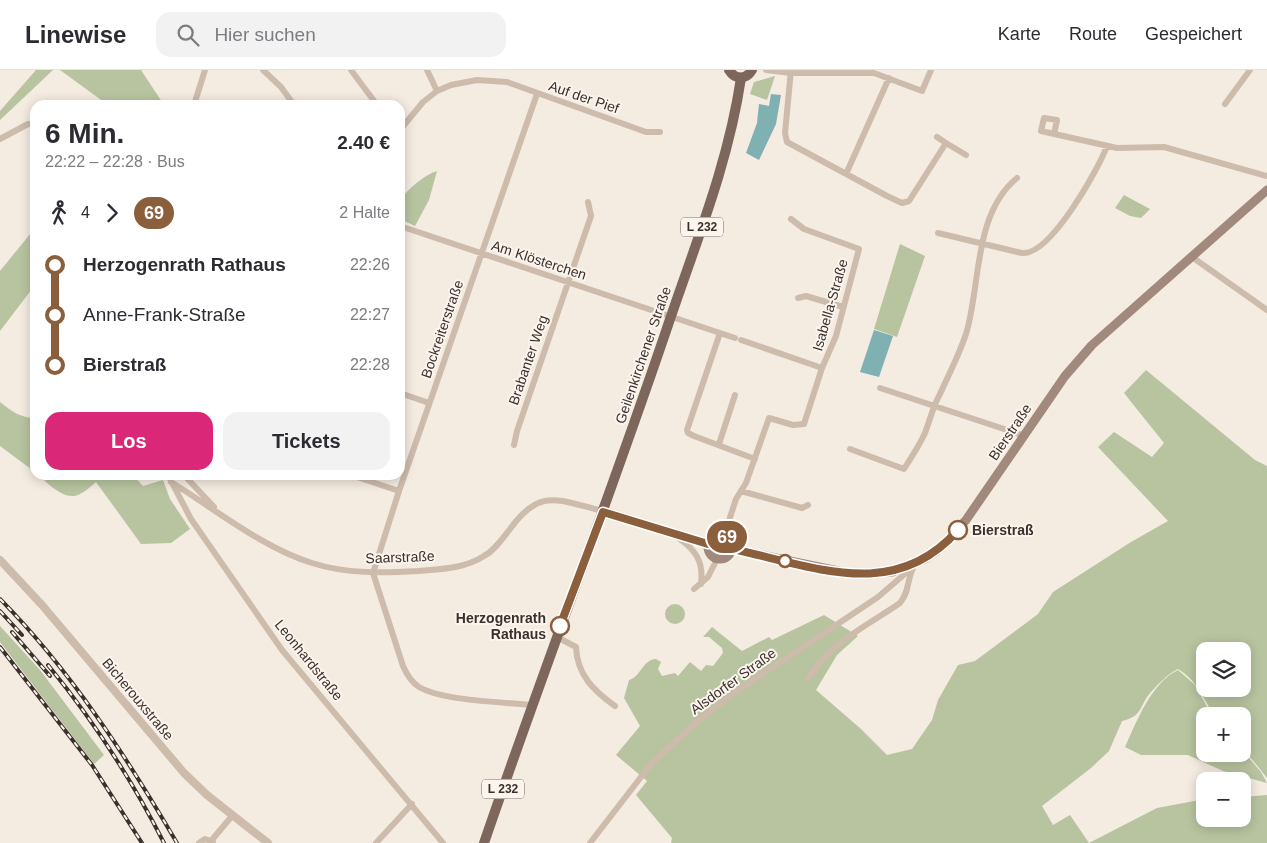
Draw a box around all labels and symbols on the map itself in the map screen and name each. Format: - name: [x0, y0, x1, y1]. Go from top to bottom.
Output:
- street label: Auf der Pief: [547, 78, 621, 117]
- road number: L 232: [681, 218, 723, 236]
- street label: Am Klösterchen: [490, 237, 588, 283]
- street label: Isabella-Straße: [809, 257, 851, 353]
- street label: Bockreiterstraße: [418, 278, 466, 380]
- street label: Geilenkirchener Straße: [612, 284, 674, 426]
- street label: Brabanter Weg: [505, 313, 551, 407]
- street label: Bierstraße: [985, 401, 1035, 463]
- marker: Bierstraß: [948, 520, 968, 540]
- line badge: 69: [704, 521, 750, 553]
- place label: Bierstraß: [972, 522, 1034, 538]
- street label: Saarstraße: [365, 548, 435, 566]
- unlabelled marker: [778, 554, 792, 568]
- place label: Herzogenrath Rathaus: [456, 610, 546, 642]
- marker: Herzogenrath Rathaus: [550, 616, 570, 636]
- street label: Leonhardstraße: [272, 617, 346, 704]
- street label: Alsdorfer Straße: [687, 644, 779, 717]
- street label: Bicherouxstraße: [99, 655, 177, 743]
- road number: L 232: [482, 780, 524, 799]

